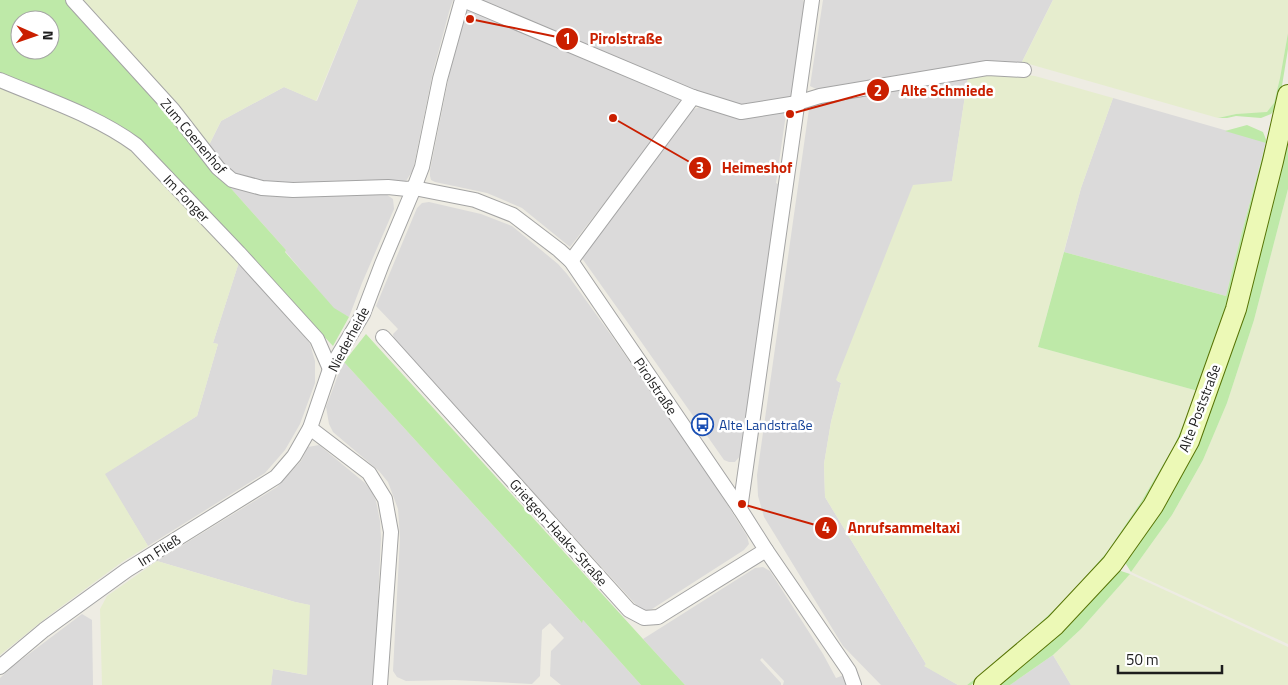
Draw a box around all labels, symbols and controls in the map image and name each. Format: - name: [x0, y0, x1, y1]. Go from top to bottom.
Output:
- north arrow: [10, 10, 60, 60]
- callout: Pirolstraße: [554, 24, 672, 54]
- text: 1: [563, 27, 571, 50]
- text: Pirolstraße: [590, 27, 663, 50]
- text: N: [38, 30, 59, 41]
- callout: Alte Schmiede: [865, 75, 1003, 105]
- text: 2: [874, 79, 882, 102]
- text: Alte Schmiede: [901, 79, 994, 102]
- street label: Zum Coenenhof: [156, 94, 232, 179]
- callout: Heimeshof: [687, 153, 803, 183]
- text: 3: [696, 156, 704, 179]
- text: Heimeshof: [722, 156, 793, 179]
- street label: Im Fonger: [159, 169, 215, 227]
- street label: Niederheide: [322, 303, 374, 375]
- street label: Pirolstraße: [629, 353, 683, 419]
- street label: Alte Poststraße: [1173, 361, 1225, 455]
- bus stop icon: Alte Landstraße: [691, 412, 715, 436]
- place label: Alte Landstraße: [719, 414, 813, 435]
- street label: Grietgen-Haaks-Straße: [505, 474, 613, 590]
- callout: Anrufsammeltaxi: [813, 513, 971, 543]
- text: 4: [822, 516, 830, 539]
- text: Anrufsammeltaxi: [848, 516, 960, 539]
- street label: Im Fließ: [134, 529, 184, 571]
- scale bar: [1118, 642, 1222, 674]
- text: 50 m: [1126, 648, 1159, 671]

